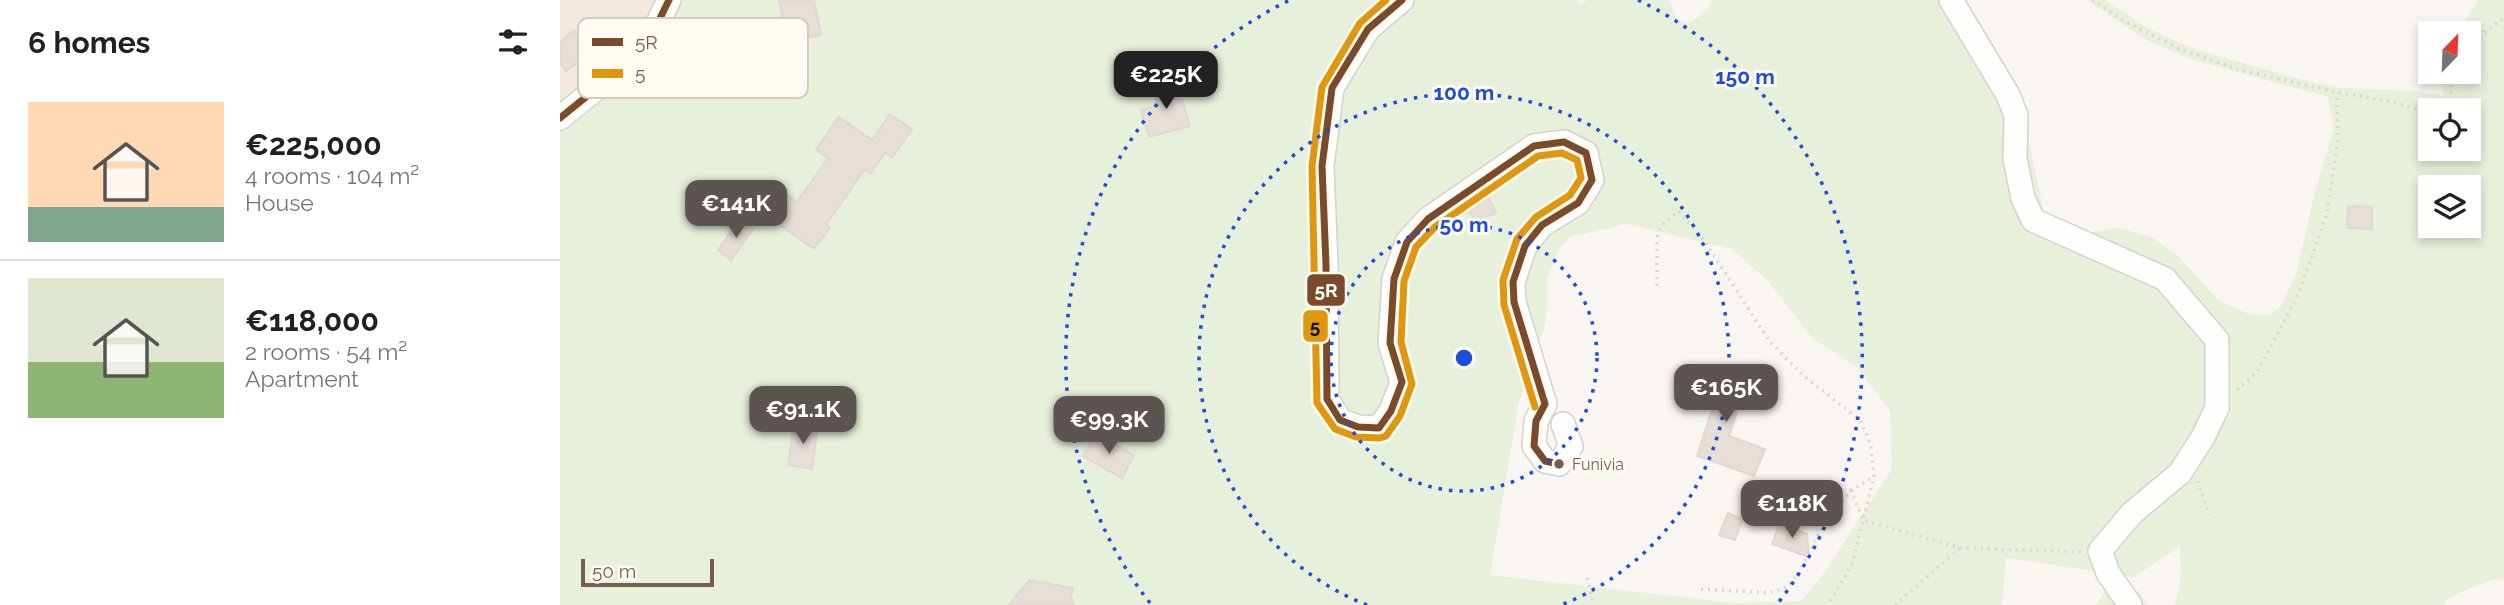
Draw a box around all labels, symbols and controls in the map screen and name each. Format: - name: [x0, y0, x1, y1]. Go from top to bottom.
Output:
- legend: [578, 18, 808, 98]
- north arrow: [2418, 21, 2482, 84]
- map controls: [2418, 21, 2481, 238]
- icon: filters: [494, 23, 532, 61]
- text: 6 homes: [28, 25, 150, 60]
- text: 5R: [635, 31, 658, 53]
- pin: €225K: [1117, 52, 1215, 111]
- text: €225K: [1130, 60, 1202, 87]
- text: 5: [635, 62, 645, 84]
- text: 150 m: [1715, 64, 1775, 89]
- text: 100 m: [1434, 80, 1494, 105]
- button: locate: [2418, 98, 2481, 161]
- text: €225,000: [245, 127, 382, 162]
- icon: home: [84, 130, 168, 214]
- text: 4 rooms · 104 m²: [245, 162, 419, 189]
- button: layers: [2418, 175, 2481, 238]
- pin: €141K: [687, 180, 785, 240]
- text: House: [245, 189, 314, 216]
- text: €141K: [701, 189, 771, 216]
- text: 50 m: [1439, 212, 1489, 237]
- line badge: 5R: [1306, 273, 1346, 307]
- text: 5R: [1314, 279, 1338, 301]
- text: €118,000: [245, 303, 379, 338]
- icon: home: [84, 306, 168, 390]
- line badge: 5: [1302, 309, 1329, 343]
- text: 5: [1310, 315, 1320, 337]
- text: 2 rooms · 54 m²: [245, 338, 407, 365]
- centre of rings: [1452, 346, 1476, 370]
- pin: €165K: [1677, 364, 1775, 424]
- text: Apartment: [245, 365, 359, 392]
- text: €165K: [1690, 373, 1762, 400]
- pin: €91.1K: [746, 386, 860, 446]
- text: €91.1K: [765, 395, 841, 422]
- pin: €99.3K: [1052, 396, 1166, 456]
- text: €99.3K: [1070, 405, 1148, 432]
- place label: Funivia: [1572, 455, 1624, 474]
- marker: Funivia: [1552, 457, 1566, 471]
- pin: €118K: [1743, 480, 1841, 540]
- text: €118K: [1757, 489, 1827, 516]
- scale bar: [581, 556, 714, 588]
- text: 50 m: [592, 560, 636, 582]

